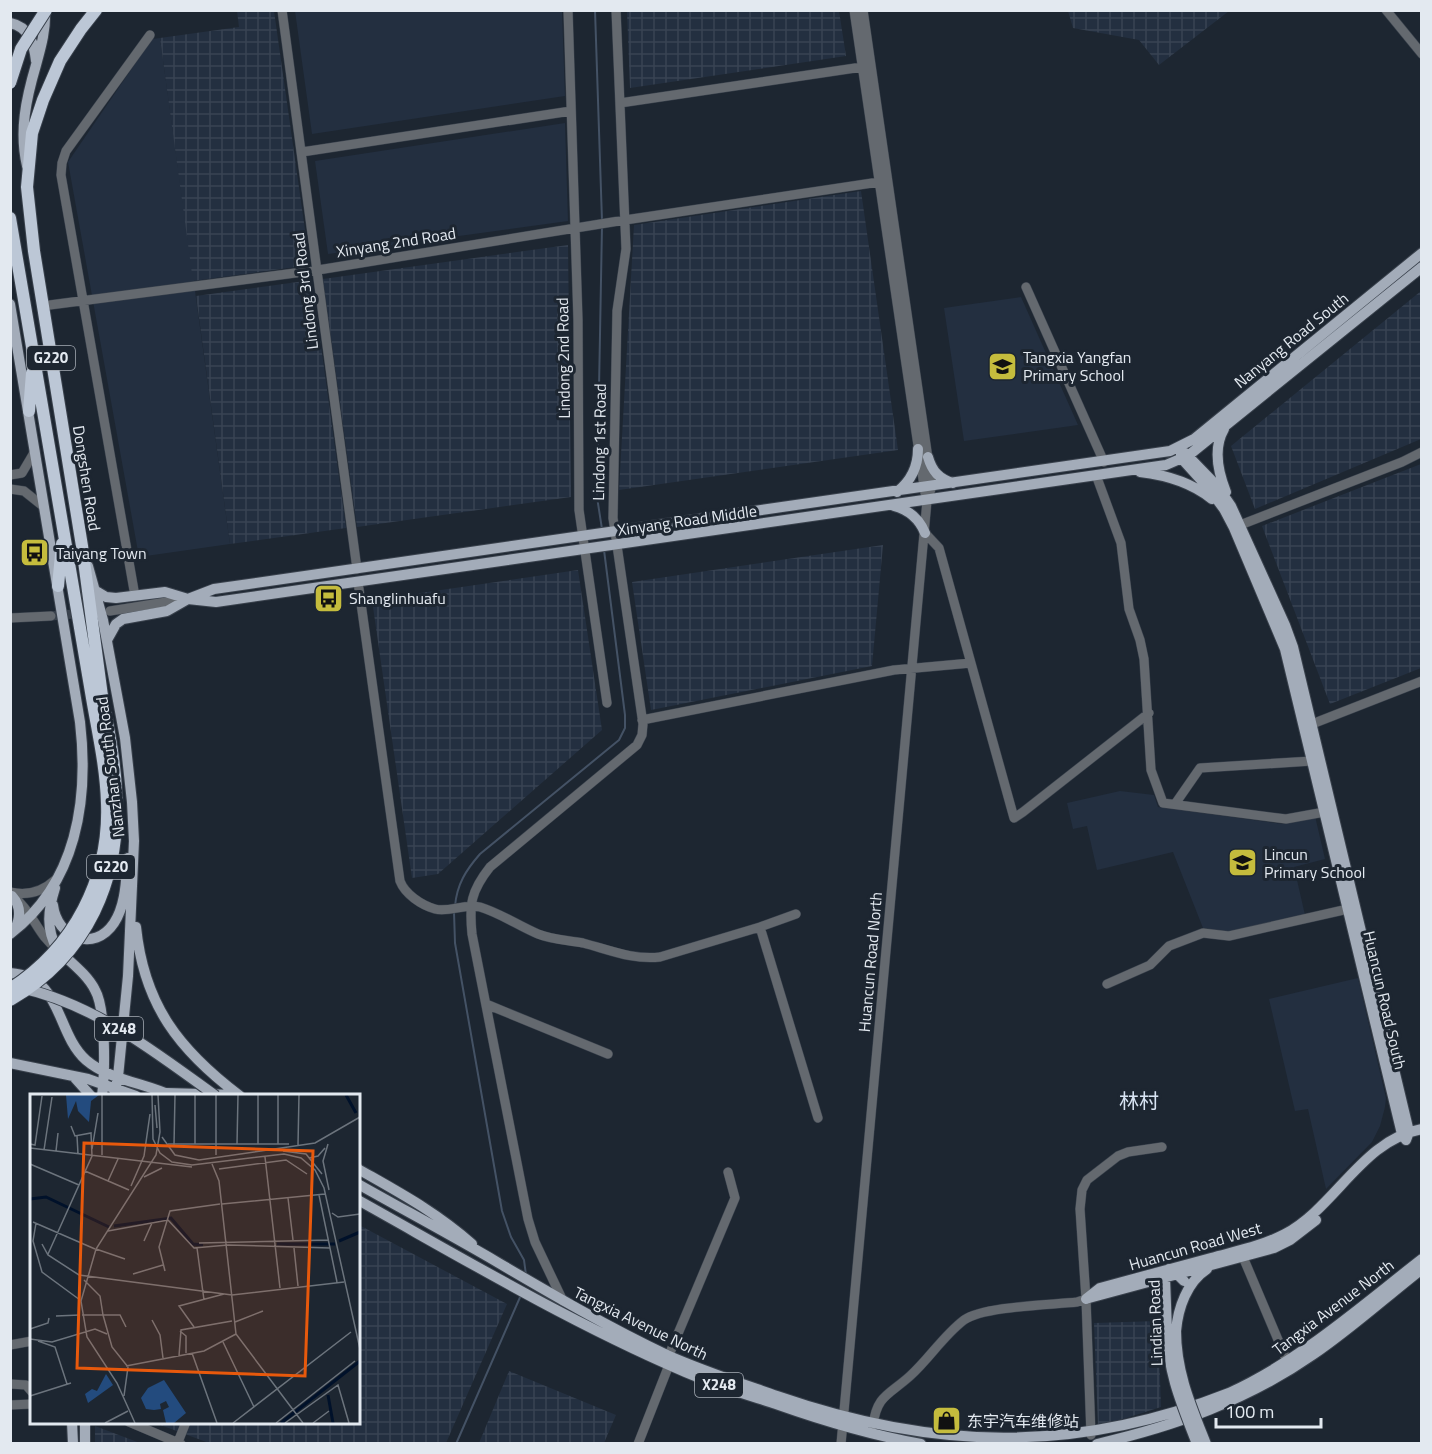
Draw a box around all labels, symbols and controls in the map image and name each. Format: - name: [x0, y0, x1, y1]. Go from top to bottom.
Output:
- street label: Xinyang 2nd Road: [334, 221, 458, 263]
- street label: Lindong 3rd Road: [286, 231, 324, 351]
- street label: Nanyang Road South: [1229, 286, 1353, 394]
- street label: Lindong 2nd Road: [550, 297, 576, 419]
- place label: Tangxia Yangfan Primary School: [1023, 345, 1131, 387]
- road number: G220: [27, 346, 75, 370]
- school or university icon: Tangxia Yangfan Primary School: [986, 350, 1018, 382]
- street label: Lindong 1st Road: [586, 383, 612, 501]
- street label: Dongshen Road: [67, 424, 107, 532]
- street label: Xinyang Road Middle: [616, 498, 758, 542]
- bus stop icon: Taiyang Town: [19, 537, 51, 569]
- place label: Taiyang Town: [56, 541, 147, 565]
- bus stop icon: Shanglinhuafu: [312, 582, 344, 614]
- place label: Shanglinhuafu: [349, 586, 446, 610]
- street label: Nanzhan South Road: [89, 695, 131, 839]
- place label: Lincun Primary School: [1264, 842, 1366, 884]
- school or university icon: Lincun Primary School: [1227, 847, 1259, 879]
- road number: G220: [87, 855, 135, 879]
- street label: Huancun Road North: [852, 891, 888, 1033]
- street label: Huancun Road South: [1357, 928, 1413, 1072]
- road number: X248: [95, 1017, 143, 1041]
- district label: 林村: [1119, 1085, 1159, 1116]
- inset map: [30, 1094, 360, 1424]
- street label: Huancun Road West: [1126, 1216, 1264, 1276]
- street label: Tangxia Avenue North: [1267, 1253, 1399, 1361]
- street label: Lindian Road: [1141, 1279, 1169, 1367]
- street label: Tangxia Avenue North: [570, 1280, 712, 1366]
- road number: X248: [695, 1373, 743, 1397]
- scale bar: [1216, 1391, 1321, 1429]
- text: 100 m: [1225, 1398, 1274, 1425]
- shop icon: 东宇汽车维修站: [930, 1405, 962, 1437]
- place label: 东宇汽车维修站: [967, 1409, 1079, 1433]

